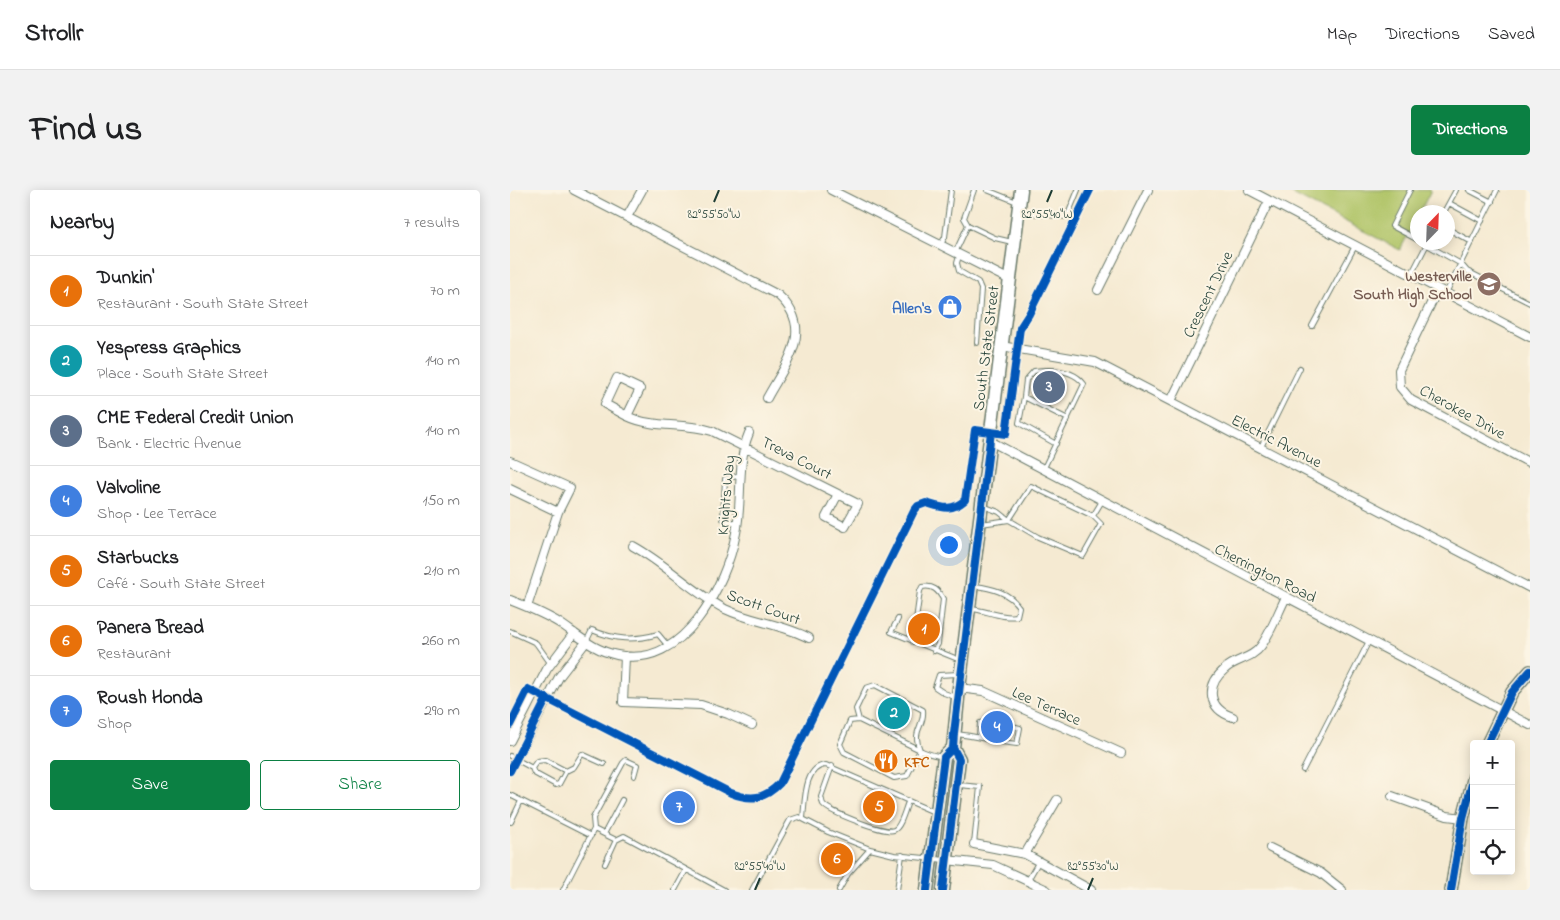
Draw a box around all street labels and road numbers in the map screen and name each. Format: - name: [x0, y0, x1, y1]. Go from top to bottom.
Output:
- street label: Crescent Drive: [1177, 247, 1241, 342]
- street label: South State Street: [967, 284, 1007, 412]
- street label: Cherokee Drive: [1415, 379, 1510, 447]
- street label: Electric Avenue: [1227, 409, 1326, 475]
- street label: Treva Court: [756, 431, 836, 487]
- street label: Knights Way: [712, 454, 742, 536]
- street label: Cherrington Road: [1210, 538, 1320, 610]
- street label: Scott Court: [723, 583, 804, 633]
- street label: Lee Terrace: [1008, 681, 1085, 733]

